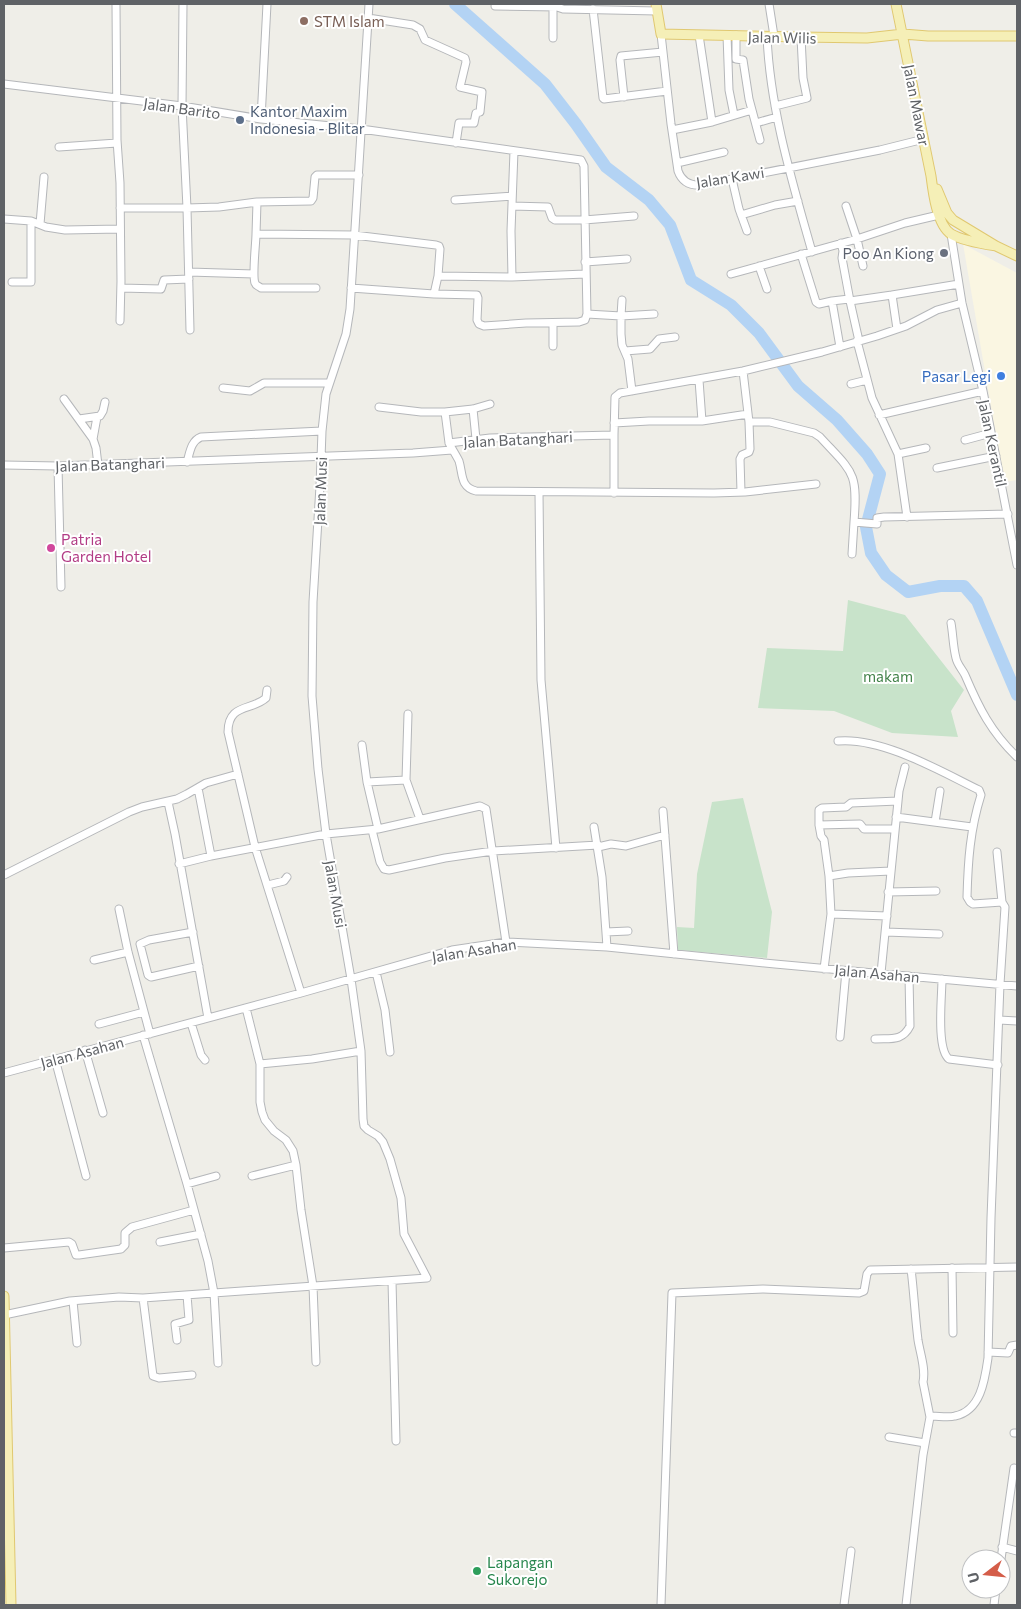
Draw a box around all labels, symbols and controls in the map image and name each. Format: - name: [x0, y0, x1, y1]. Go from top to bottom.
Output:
- place label: STM Islam: [314, 12, 385, 30]
- marker: STM Islam: [298, 15, 310, 27]
- street label: Jalan Wilis: [747, 27, 817, 47]
- street label: Jalan Mawar: [900, 63, 934, 147]
- street label: Jalan Barito: [142, 94, 222, 122]
- place label: Kantor Maxim Indonesia - Blitar: [250, 102, 365, 137]
- marker: Kantor Maxim Indonesia - Blitar: [234, 114, 246, 126]
- street label: Jalan Kawi: [695, 163, 765, 191]
- place label: Poo An Kiong: [843, 244, 934, 262]
- marker: Poo An Kiong: [938, 247, 950, 259]
- place label: Pasar Legi: [922, 367, 991, 385]
- marker: Pasar Legi: [995, 370, 1007, 382]
- street label: Jalan Kerantil: [975, 398, 1011, 488]
- street label: Jalan Batanghari: [463, 427, 573, 451]
- street label: Jalan Batanghari: [55, 453, 165, 475]
- street label: Jalan Musi: [310, 456, 330, 526]
- place label: Patria Garden Hotel: [61, 530, 151, 565]
- marker: Patria Garden Hotel: [45, 542, 57, 554]
- park label: makam: [863, 667, 913, 685]
- street label: Jalan Musi: [321, 859, 351, 929]
- street label: Jalan Asahan: [430, 934, 518, 966]
- street label: Jalan Asahan: [834, 960, 920, 986]
- street label: Jalan Asahan: [38, 1032, 126, 1072]
- north arrow: [961, 1549, 1011, 1599]
- place label: Lapangan Sukorejo: [487, 1553, 553, 1588]
- marker: Lapangan Sukorejo: [471, 1565, 483, 1577]
- text: U: [963, 1570, 983, 1585]

